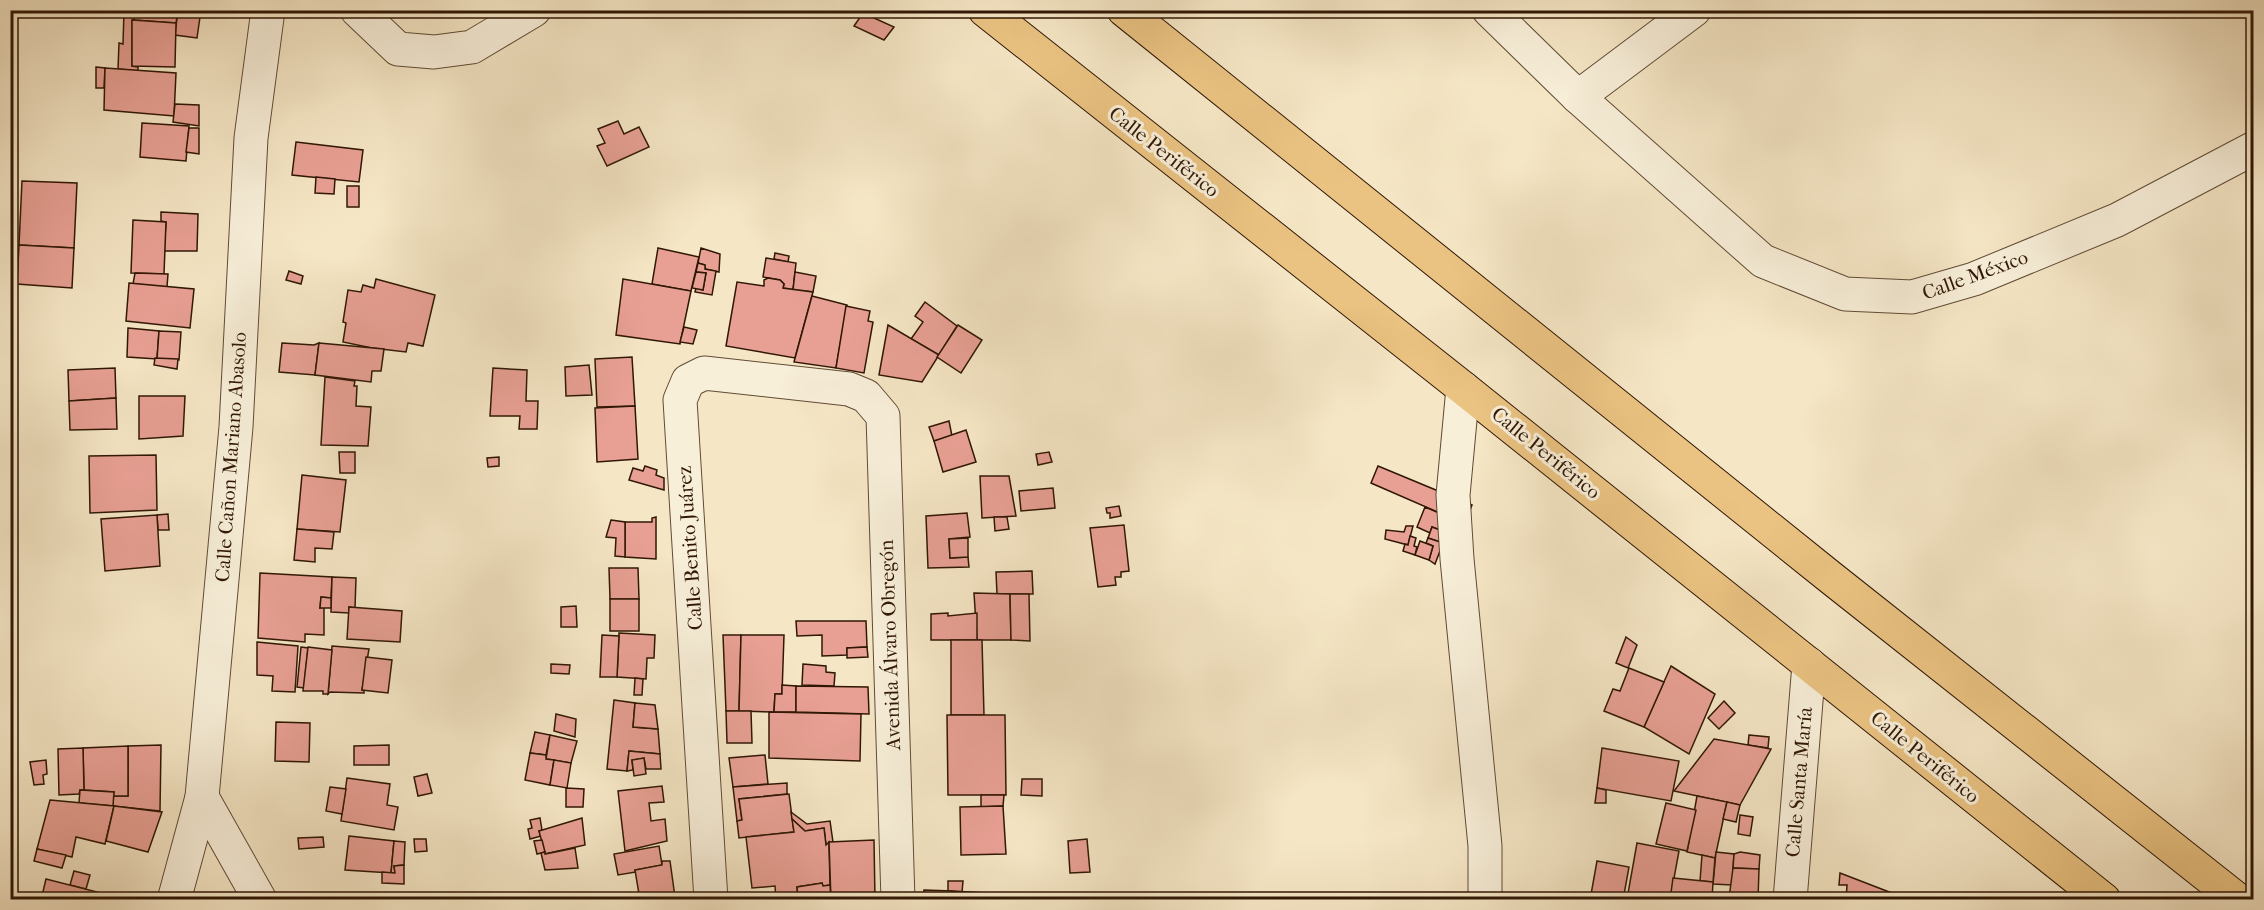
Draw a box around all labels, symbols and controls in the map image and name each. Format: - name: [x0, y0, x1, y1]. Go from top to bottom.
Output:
- street label: Calle Periférico: [1104, 102, 1224, 202]
- street label: Calle México: [1919, 245, 2031, 305]
- street label: Calle Cañon Mariano Abasolo: [211, 331, 251, 583]
- street label: Calle Periférico: [1487, 402, 1605, 504]
- street label: Calle Benito Juárez: [673, 465, 707, 631]
- street label: Avenida Álvaro Obregón: [874, 539, 905, 752]
- street label: Calle Santa María: [1781, 705, 1817, 858]
- street label: Calle Periférico: [1866, 706, 1984, 808]

